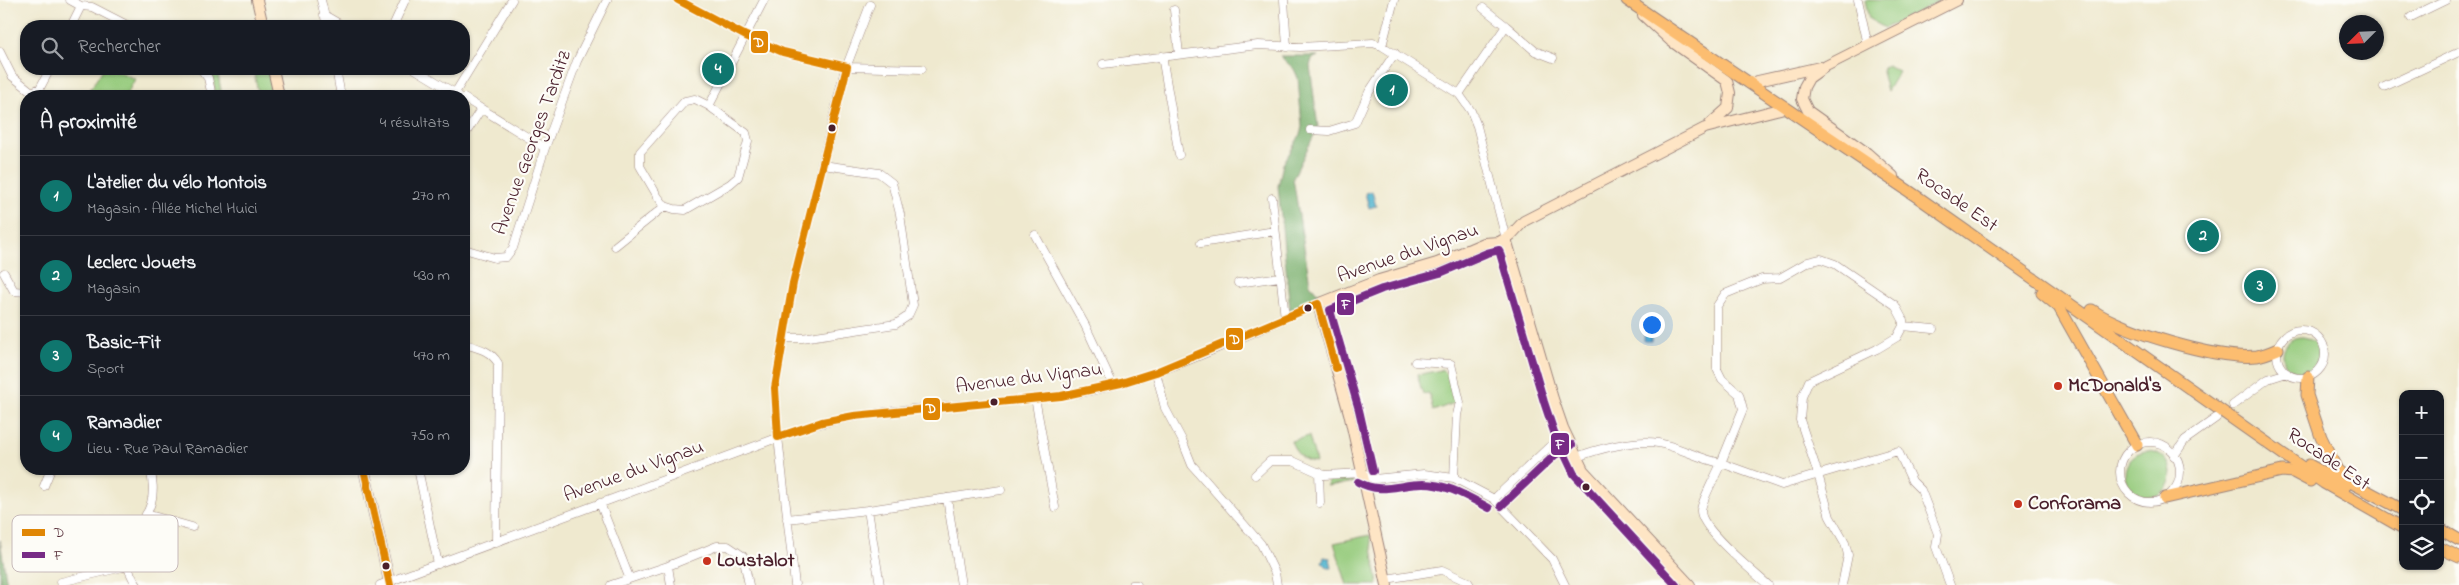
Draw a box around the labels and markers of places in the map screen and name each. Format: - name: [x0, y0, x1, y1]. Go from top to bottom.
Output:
- pin: 4: [702, 50, 734, 88]
- pin: 1: [1376, 71, 1408, 109]
- unlabelled marker: [827, 123, 837, 133]
- pin: 2: [2187, 217, 2219, 255]
- pin: 3: [2244, 267, 2276, 305]
- unlabelled marker: [1303, 303, 1313, 313]
- place label: McDonald's: [2068, 372, 2162, 401]
- marker: McDonald's: [2052, 380, 2064, 392]
- unlabelled marker: [989, 397, 999, 407]
- unlabelled marker: [1581, 482, 1591, 492]
- place label: Conforama: [2028, 490, 2121, 519]
- marker: Conforama: [2012, 498, 2024, 510]
- place label: Loustalot: [717, 547, 795, 576]
- marker: Loustalot: [701, 555, 713, 567]
- unlabelled marker: [381, 561, 391, 571]

